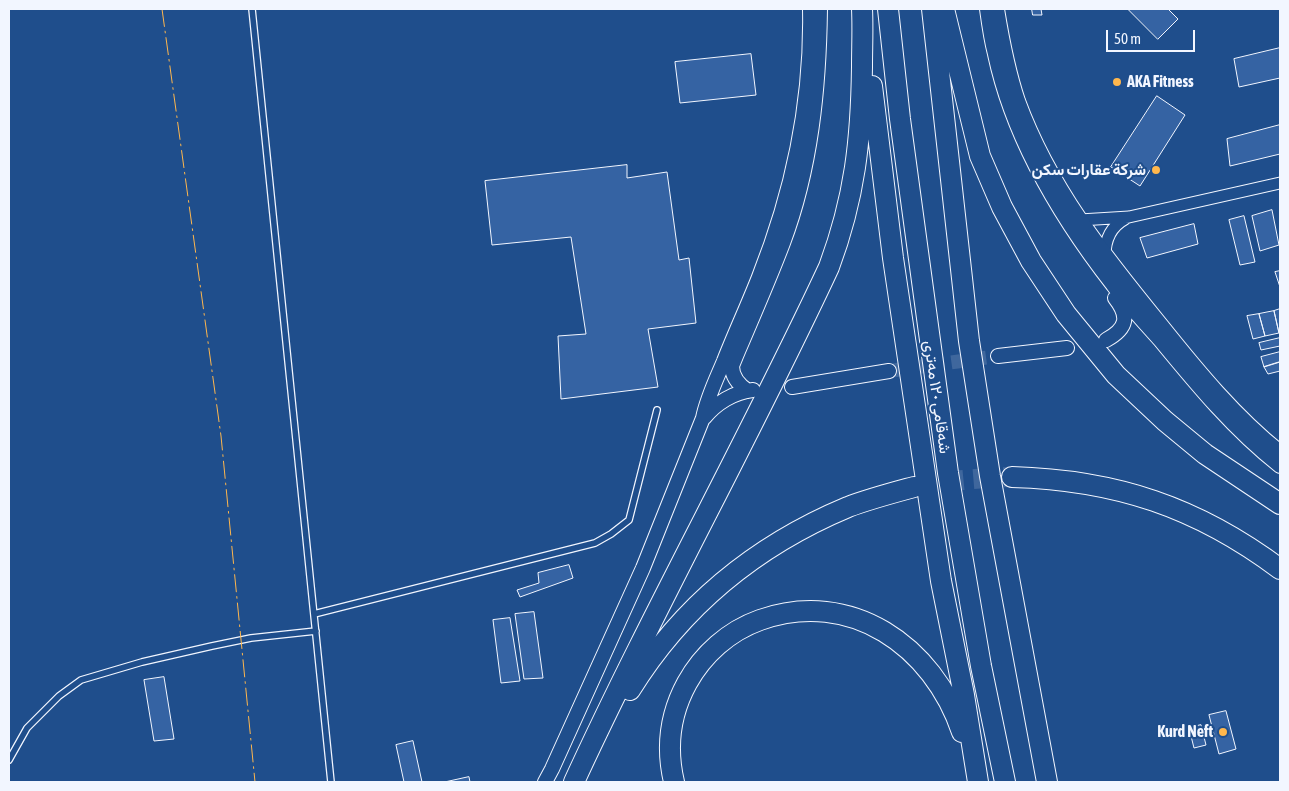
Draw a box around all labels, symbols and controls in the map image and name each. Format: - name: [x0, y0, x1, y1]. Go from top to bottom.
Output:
- scale bar: [1109, 20, 1198, 52]
- text: 50 m: [1114, 30, 1141, 47]
- place label: AKA Fitness: [1127, 72, 1194, 92]
- marker: AKA Fitness: [1111, 76, 1123, 88]
- place label: شركة عقارات سكن: [1032, 160, 1146, 180]
- marker: شركة عقارات سكن: [1150, 164, 1162, 176]
- street label: شەقامی ١٢٠ مەتری: [920, 339, 954, 455]
- place label: Kurd Neft: [1157, 722, 1213, 742]
- marker: Kurd Neft: [1217, 726, 1229, 738]

